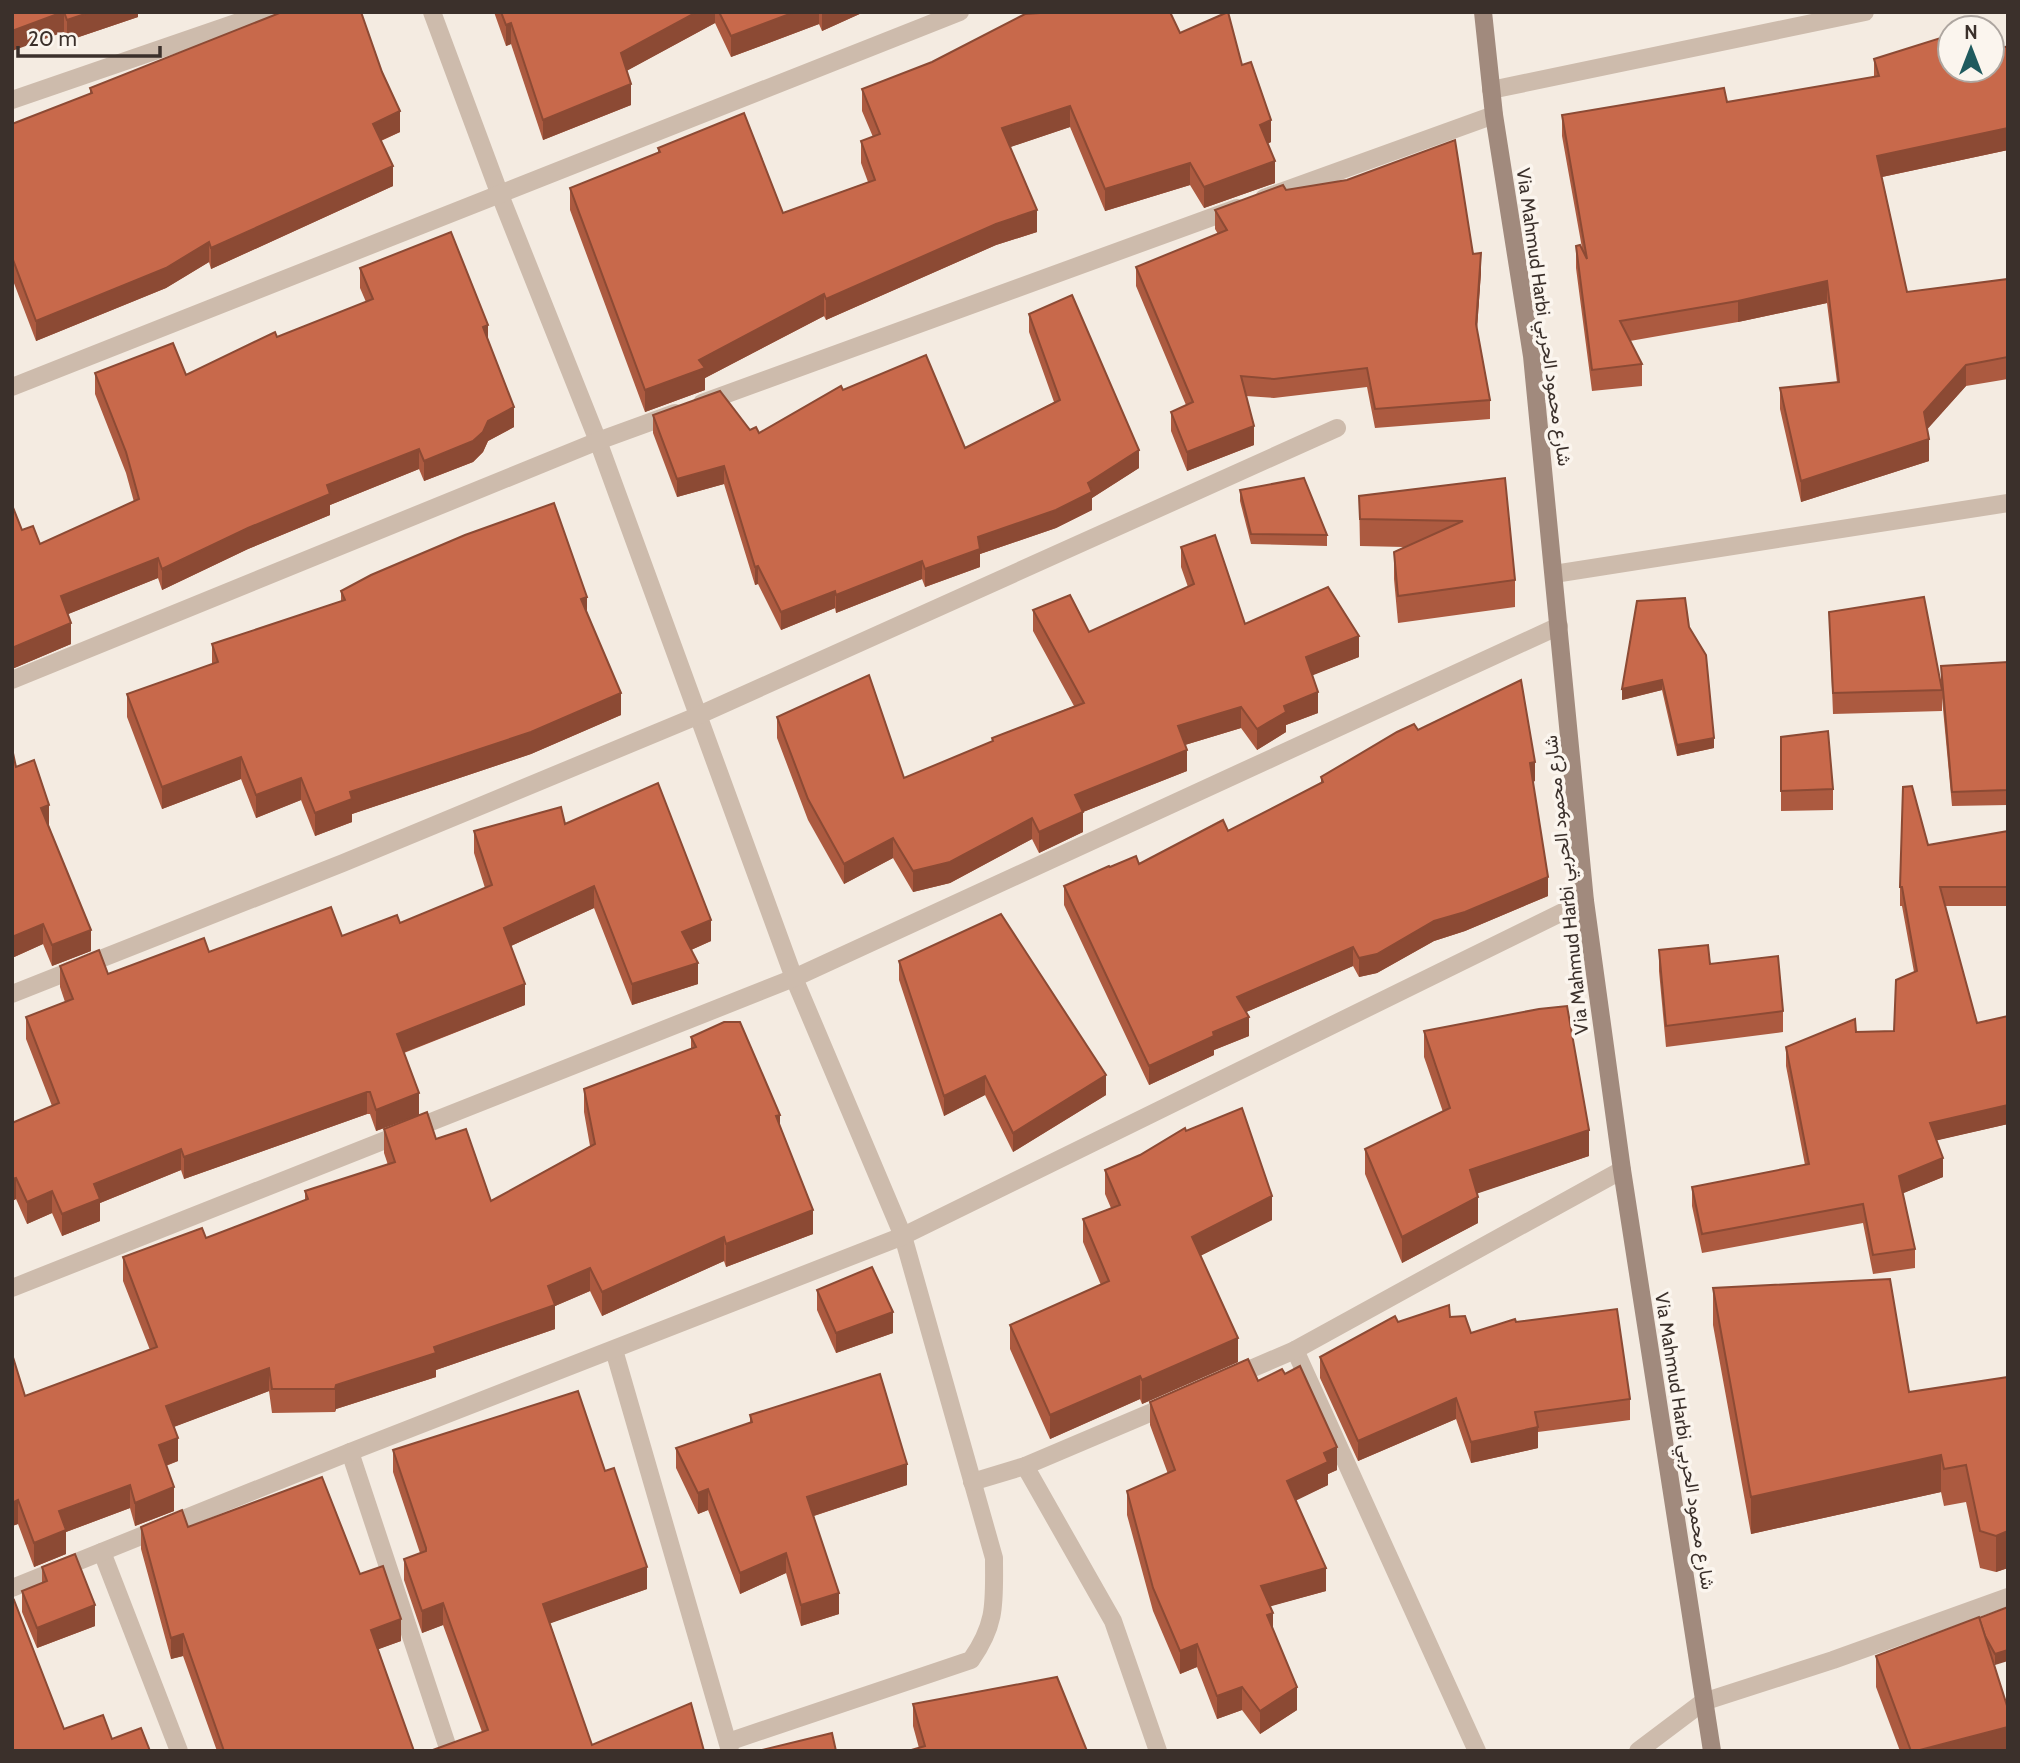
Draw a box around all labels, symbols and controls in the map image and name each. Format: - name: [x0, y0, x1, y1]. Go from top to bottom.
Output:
- scale bar: [18, 14, 159, 58]
- north arrow: [1936, 14, 2006, 84]
- text: N: [1964, 21, 1978, 44]
- text: 20 m: [28, 26, 77, 51]
- street label: Via Mahmud Harbi شارع محمود الحربي: [1508, 166, 1576, 468]
- street label: Via Mahmud Harbi شارع محمود الحربي: [1539, 734, 1597, 1036]
- street label: Via Mahmud Harbi شارع محمود الحربي: [1646, 1291, 1720, 1592]

